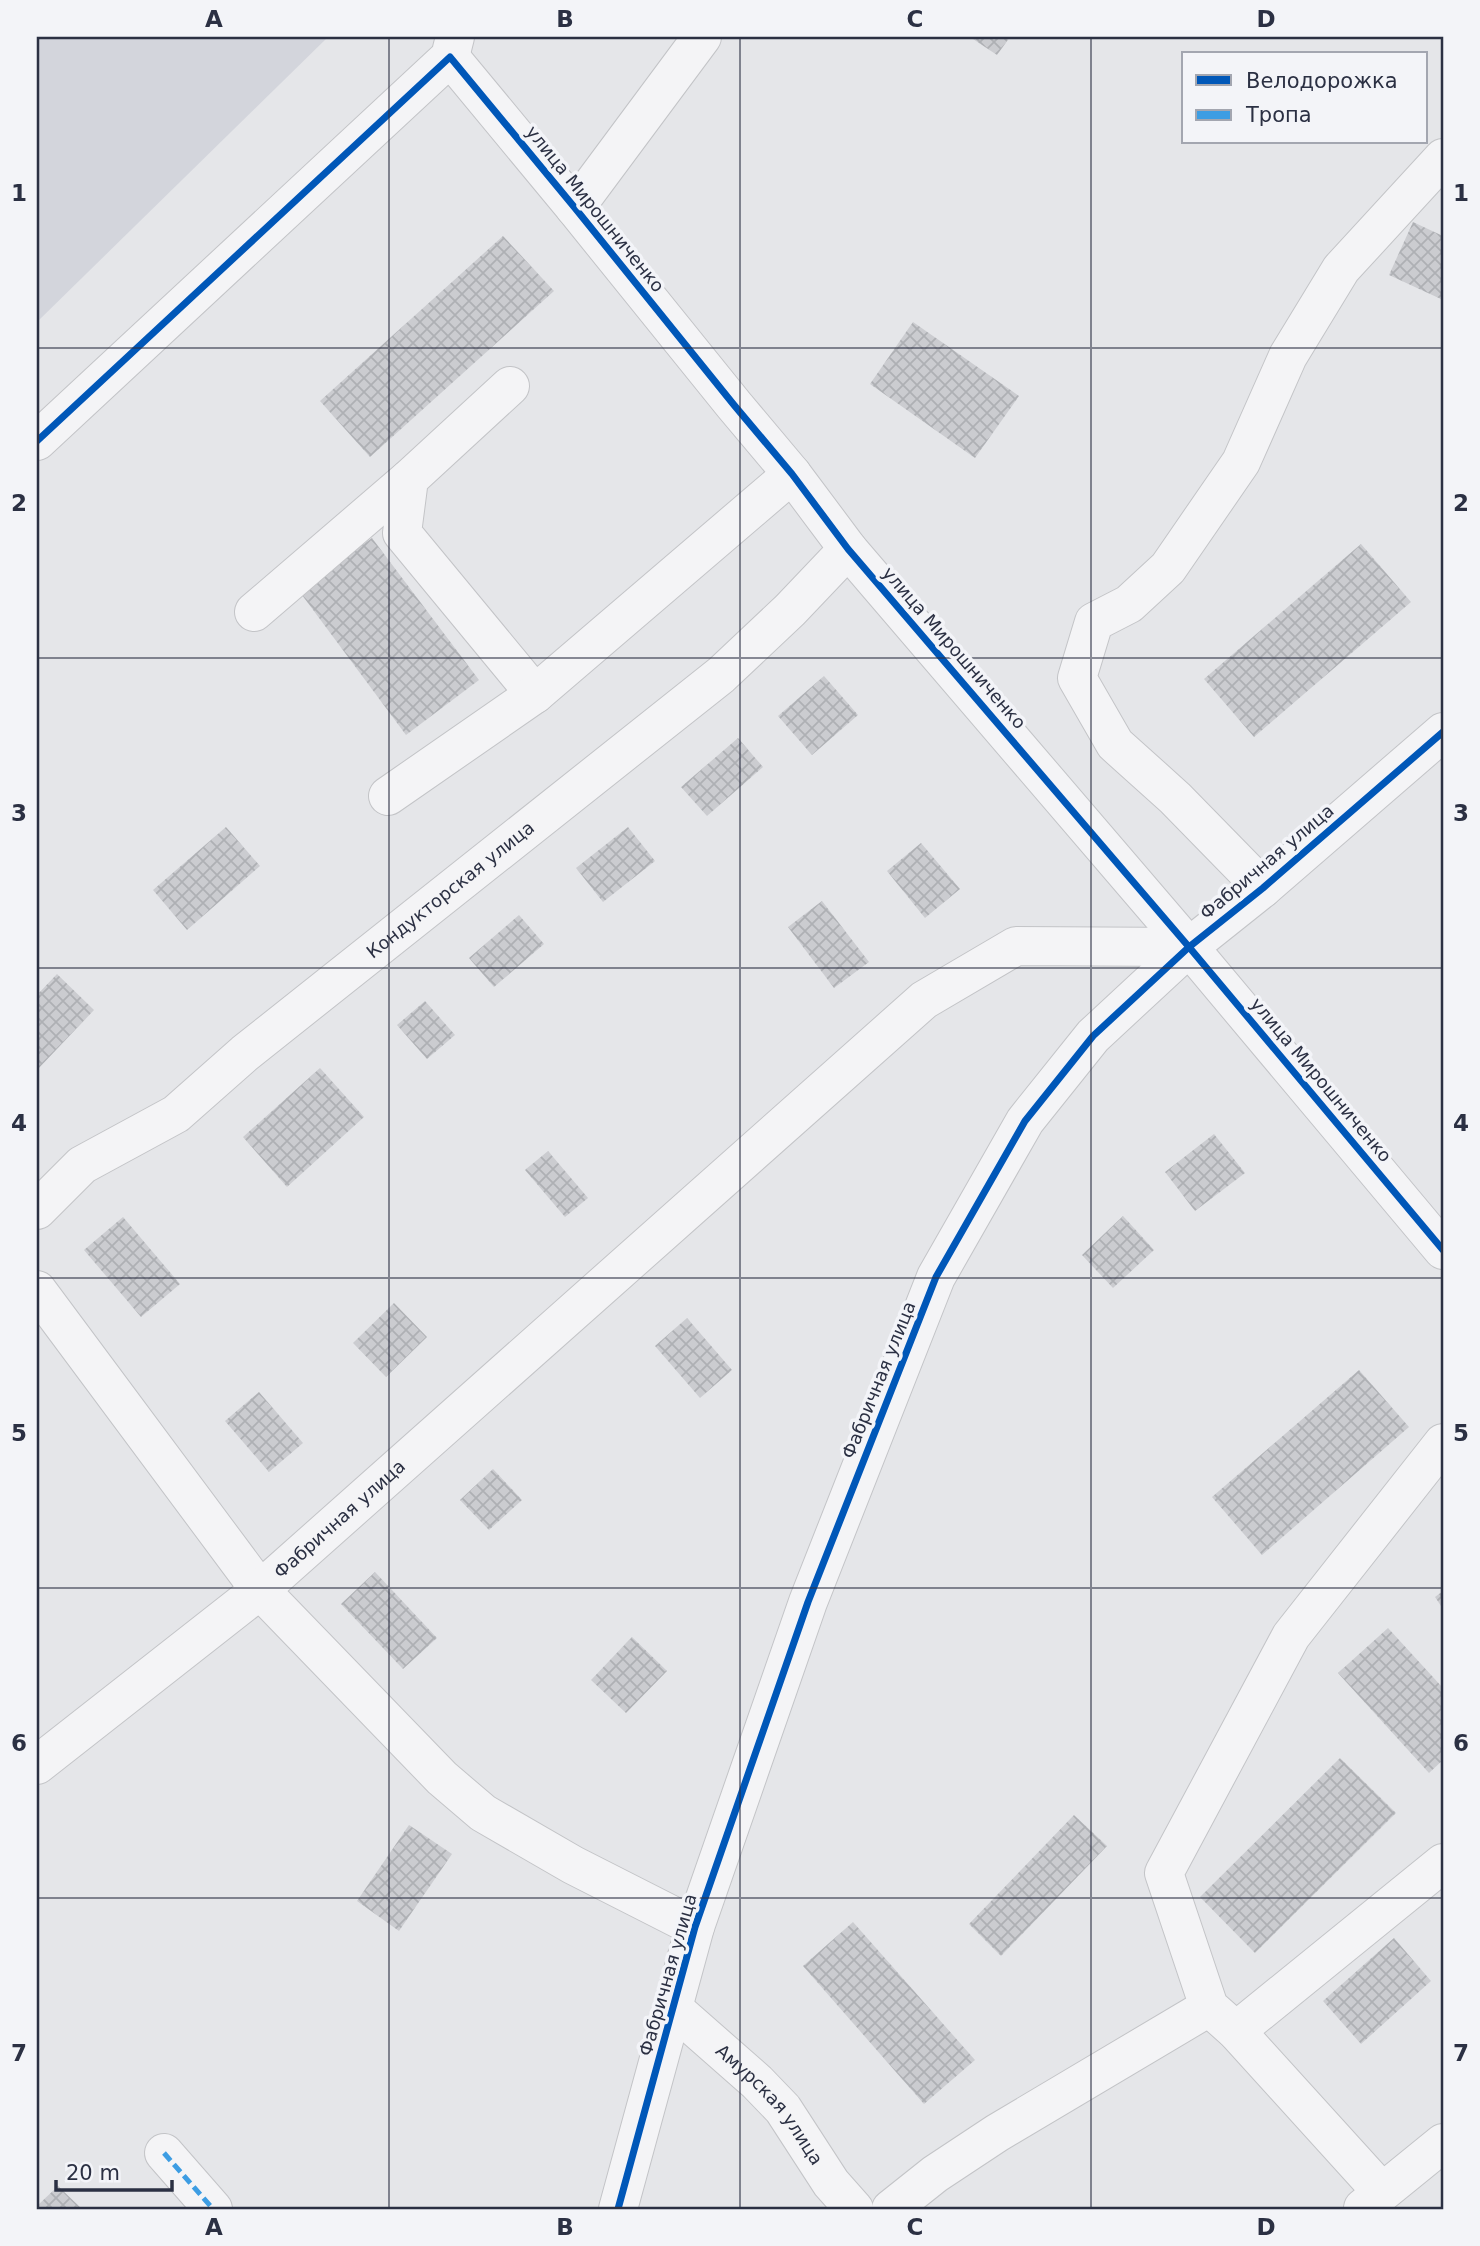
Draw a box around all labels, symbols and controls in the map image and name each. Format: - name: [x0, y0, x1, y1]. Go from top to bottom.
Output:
- text: A: [205, 6, 223, 32]
- text: B: [556, 6, 574, 32]
- text: C: [907, 6, 923, 32]
- text: D: [1256, 6, 1276, 32]
- legend: [1182, 52, 1428, 144]
- text: Велодорожка: [1246, 69, 1398, 93]
- text: Тропа: [1245, 103, 1312, 127]
- street label: улица Мирошниченко: [522, 121, 669, 296]
- text: 1: [11, 180, 27, 206]
- text: 1: [1453, 180, 1469, 206]
- text: 2: [11, 490, 27, 516]
- text: 2: [1453, 490, 1469, 516]
- street label: улица Мирошниченко: [878, 562, 1030, 733]
- text: 3: [11, 800, 27, 826]
- street label: Фабричная улица: [1196, 800, 1338, 924]
- text: 3: [1453, 800, 1469, 826]
- street label: Кондукторская улица: [362, 817, 538, 962]
- street label: улица Мирошниченко: [1247, 993, 1396, 1166]
- text: 4: [11, 1110, 27, 1136]
- text: 4: [1453, 1110, 1469, 1136]
- street label: Фабричная улица: [837, 1298, 920, 1462]
- text: 5: [11, 1420, 27, 1446]
- text: 5: [1453, 1420, 1469, 1446]
- street label: Фабричная улица: [270, 1455, 409, 1582]
- text: 6: [11, 1730, 27, 1756]
- text: 6: [1453, 1730, 1469, 1756]
- street label: Фабричная улица: [634, 1891, 701, 2058]
- text: 7: [11, 2040, 27, 2066]
- street label: Амурская улица: [712, 2040, 827, 2169]
- text: 7: [1453, 2040, 1469, 2066]
- scale bar: [56, 2148, 172, 2192]
- text: 20 m: [66, 2161, 120, 2185]
- text: A: [205, 2214, 223, 2240]
- text: B: [556, 2214, 574, 2240]
- text: C: [907, 2214, 923, 2240]
- text: D: [1256, 2214, 1276, 2240]

